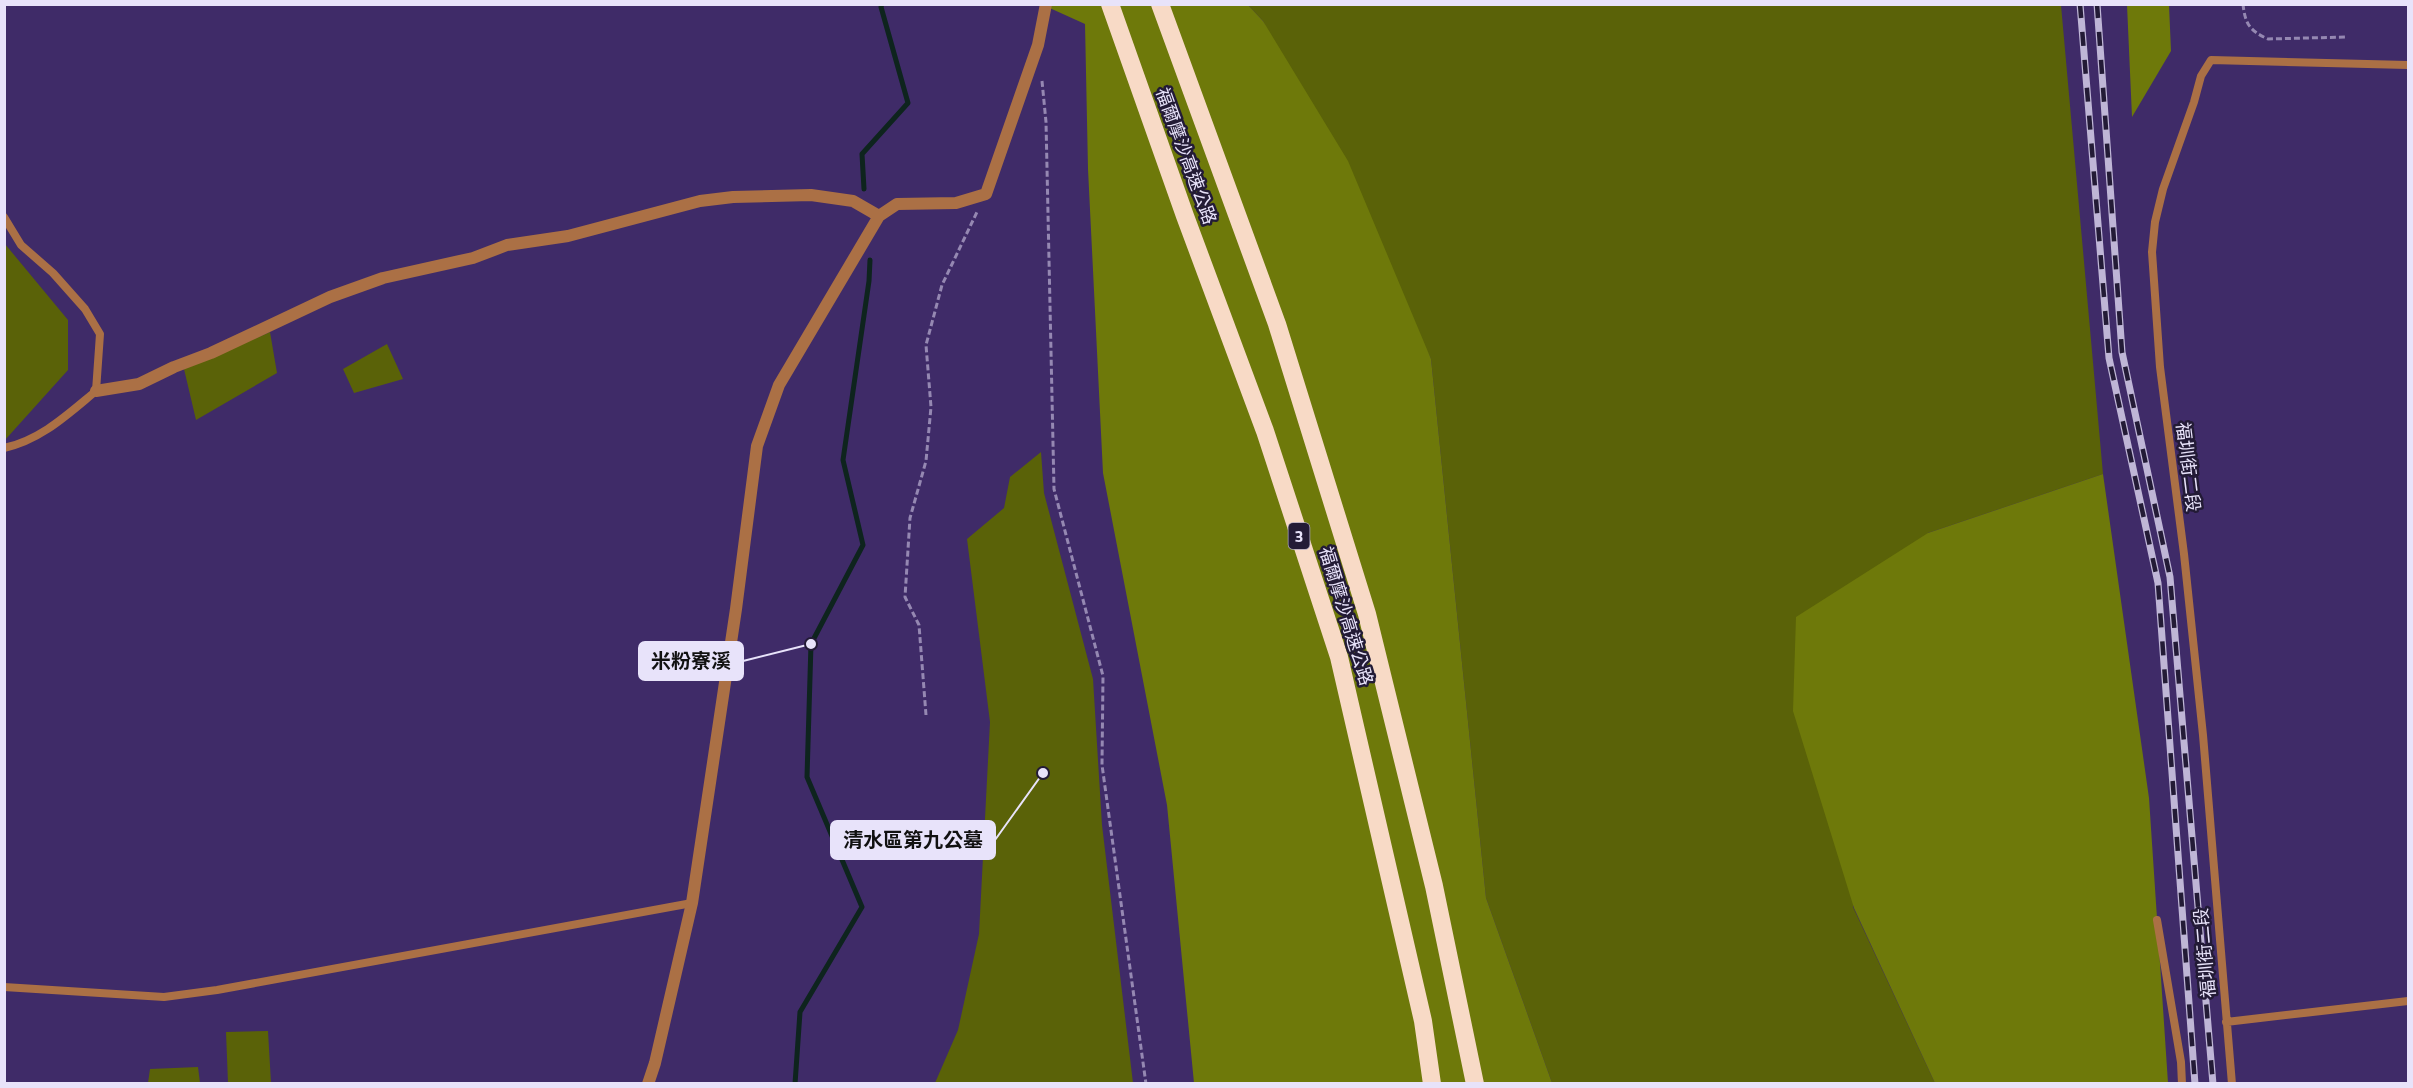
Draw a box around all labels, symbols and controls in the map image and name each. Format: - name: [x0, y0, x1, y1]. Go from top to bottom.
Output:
- street label: 福爾摩沙高速公路: [1149, 84, 1224, 228]
- street label: 福圳街二段: [2170, 421, 2207, 513]
- road number: 3: [1288, 523, 1310, 549]
- street label: 福爾摩沙高速公路: [1313, 543, 1380, 689]
- callout: 米粉寮溪: [639, 642, 743, 680]
- text: 米粉寮溪: [651, 645, 731, 676]
- callout: 清水區第九公墓: [831, 821, 995, 859]
- text: 清水區第九公墓: [843, 824, 983, 855]
- street label: 福圳街二段: [2187, 907, 2222, 999]

